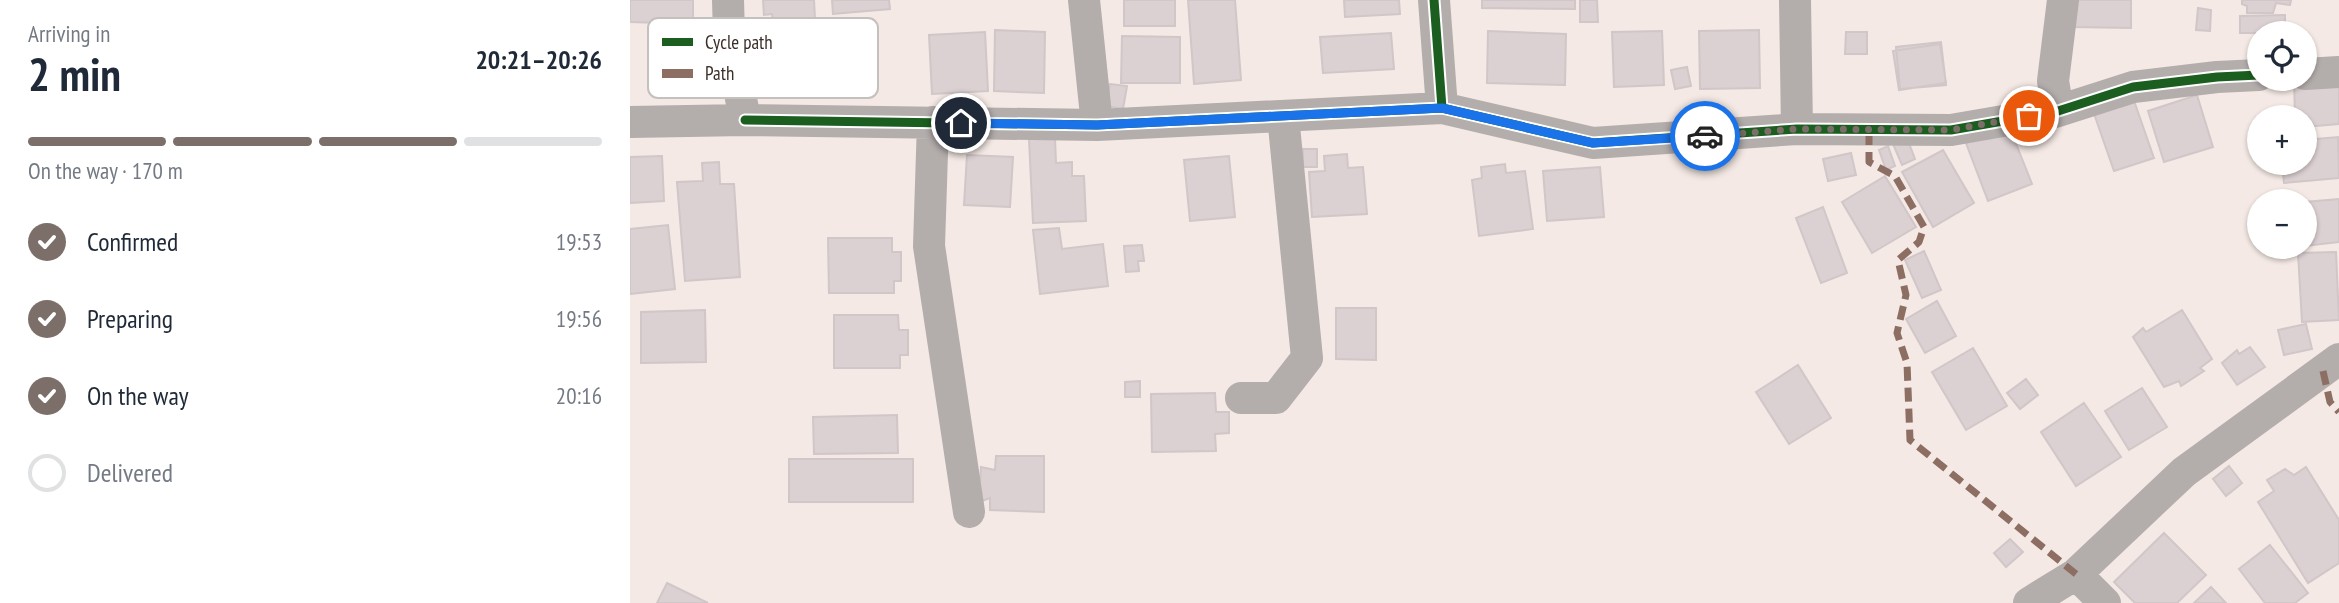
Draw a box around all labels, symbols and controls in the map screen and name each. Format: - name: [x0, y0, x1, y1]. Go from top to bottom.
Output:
- legend: [648, 18, 878, 98]
- text: Arriving in: [28, 19, 110, 48]
- map controls: [2247, 21, 2317, 259]
- button: locate: [2247, 21, 2317, 91]
- text: Cycle path: [705, 30, 773, 54]
- text: 20:21–20:26: [475, 43, 602, 76]
- text: 2 min: [28, 44, 121, 104]
- text: Path: [705, 61, 734, 85]
- pin: [1999, 86, 2059, 146]
- pin: [931, 93, 991, 153]
- icon: bag: [2010, 97, 2048, 135]
- courier: [1670, 101, 1740, 171]
- icon: home: [942, 104, 980, 142]
- button: +: [2247, 105, 2317, 175]
- icon: car: [1686, 117, 1724, 155]
- text: On the way · 170 m: [28, 156, 183, 185]
- button: −: [2247, 189, 2317, 259]
- icon: check: [28, 223, 66, 261]
- text: Confirmed: [87, 225, 178, 258]
- text: 19:53: [556, 227, 602, 256]
- icon: check: [28, 300, 66, 338]
- text: Preparing: [87, 302, 173, 335]
- text: 19:56: [556, 304, 602, 333]
- icon: check: [28, 377, 66, 415]
- text: On the way: [87, 379, 189, 412]
- text: 20:16: [556, 381, 602, 410]
- text: Delivered: [87, 456, 173, 489]

